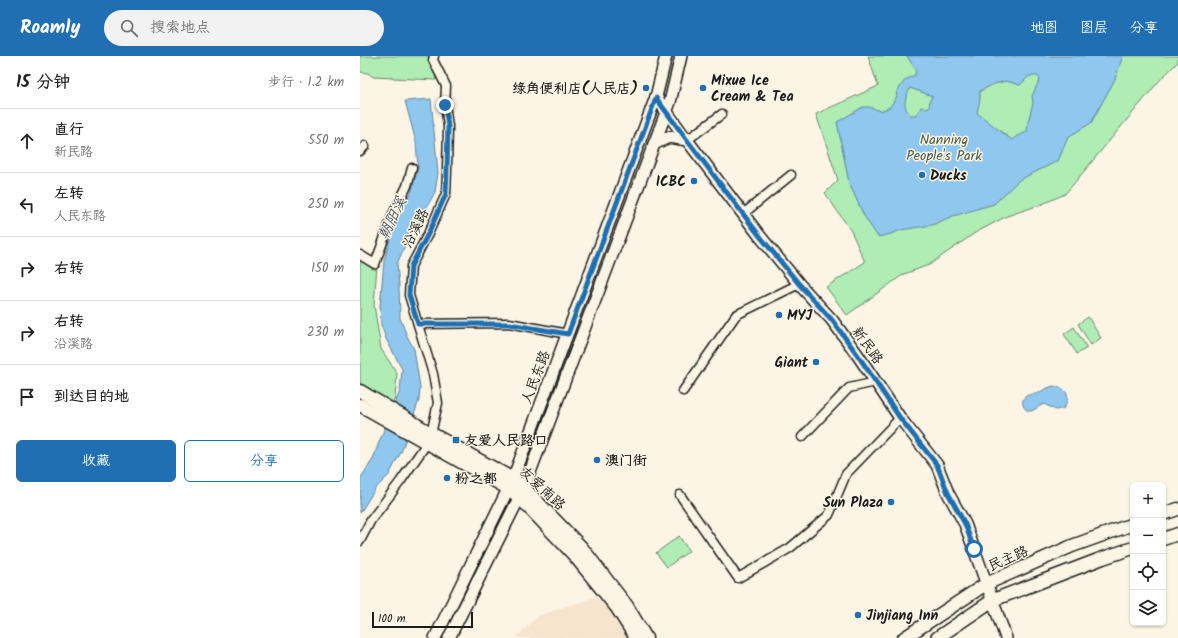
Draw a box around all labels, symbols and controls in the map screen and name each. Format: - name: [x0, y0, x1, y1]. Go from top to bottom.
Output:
- search box: [104, 10, 384, 46]
- text: Roamly: [20, 13, 80, 43]
- text: 搜索地点: [150, 16, 210, 40]
- icon: search: [118, 17, 140, 39]
- text: 地图: [1030, 17, 1058, 39]
- text: 图层: [1080, 17, 1108, 39]
- text: 分享: [1130, 17, 1158, 39]
- text: 15 分钟: [16, 69, 70, 96]
- place label: Mixue Ice Cream & Tea: [711, 70, 794, 108]
- text: 步行 · 1.2 km: [268, 72, 344, 93]
- place label: 绿角便利店(人民店): [512, 78, 638, 100]
- marker: 绿角便利店(人民店): [641, 83, 651, 93]
- marker: Mixue Ice Cream & Tea: [698, 83, 708, 93]
- route end: [436, 96, 454, 114]
- text: 直行: [54, 118, 84, 142]
- park label: Nanning People's Park: [906, 129, 982, 167]
- icon: ahead: [16, 130, 38, 152]
- text: 550 m: [308, 130, 344, 151]
- text: 新民路: [54, 142, 93, 163]
- place label: Ducks: [930, 165, 967, 187]
- marker: Ducks: [917, 170, 927, 180]
- place label: ICBC: [656, 171, 686, 193]
- marker: ICBC: [689, 176, 699, 186]
- text: 左转: [54, 182, 84, 206]
- water label: 朝阳溪: [372, 192, 414, 244]
- icon: left: [16, 194, 38, 216]
- text: 250 m: [307, 194, 344, 215]
- street label: 沿溪路: [397, 205, 435, 252]
- text: 人民东路: [54, 206, 106, 227]
- text: 右转: [54, 257, 84, 281]
- icon: right: [16, 258, 38, 280]
- text: 150 m: [311, 258, 344, 279]
- place label: MYJ: [787, 305, 813, 327]
- text: 右转: [54, 310, 84, 334]
- marker: MYJ: [774, 310, 784, 320]
- icon: right: [16, 322, 38, 344]
- text: 230 m: [307, 322, 344, 343]
- street label: 新民路: [846, 322, 888, 369]
- text: 沿溪路: [54, 334, 93, 355]
- street label: 人民东路: [516, 347, 556, 407]
- place label: Giant: [775, 352, 809, 374]
- marker: Giant: [811, 357, 821, 367]
- text: 到达目的地: [54, 385, 129, 409]
- icon: arrive: [16, 386, 38, 408]
- place label: 友爱人民路口: [464, 430, 548, 452]
- marker: 友爱人民路口: [451, 435, 461, 445]
- button: 收藏: [16, 440, 176, 482]
- button: 分享: [184, 440, 344, 482]
- place label: 澳门街: [605, 450, 647, 472]
- marker: 澳门街: [592, 455, 602, 465]
- street label: 友爱南路: [514, 462, 570, 516]
- place label: 粉之都: [455, 468, 497, 490]
- marker: 粉之都: [442, 473, 452, 483]
- map controls: [1130, 482, 1166, 626]
- button: +: [1130, 482, 1166, 518]
- place label: Sun Plaza: [823, 492, 883, 514]
- marker: Sun Plaza: [886, 497, 896, 507]
- button: −: [1130, 518, 1166, 554]
- route start: [965, 540, 983, 558]
- street label: 民主路: [985, 540, 1032, 578]
- button: locate: [1130, 554, 1166, 590]
- button: layers: [1130, 590, 1166, 626]
- place label: Jinjiang Inn: [866, 605, 939, 627]
- scale bar: [372, 610, 473, 629]
- text: 100 m: [378, 610, 406, 628]
- marker: Jinjiang Inn: [853, 610, 863, 620]

